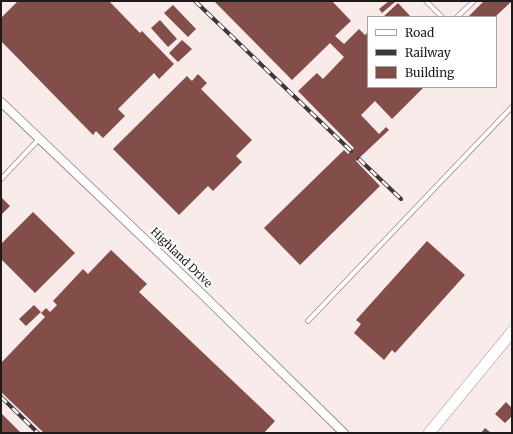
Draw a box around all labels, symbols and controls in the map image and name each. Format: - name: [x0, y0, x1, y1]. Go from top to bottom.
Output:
- legend: [367, 16, 497, 88]
- text: Road: [405, 25, 434, 40]
- text: Railway: [405, 45, 451, 60]
- text: Building: [405, 65, 454, 80]
- street label: Highland Drive: [148, 225, 214, 291]

